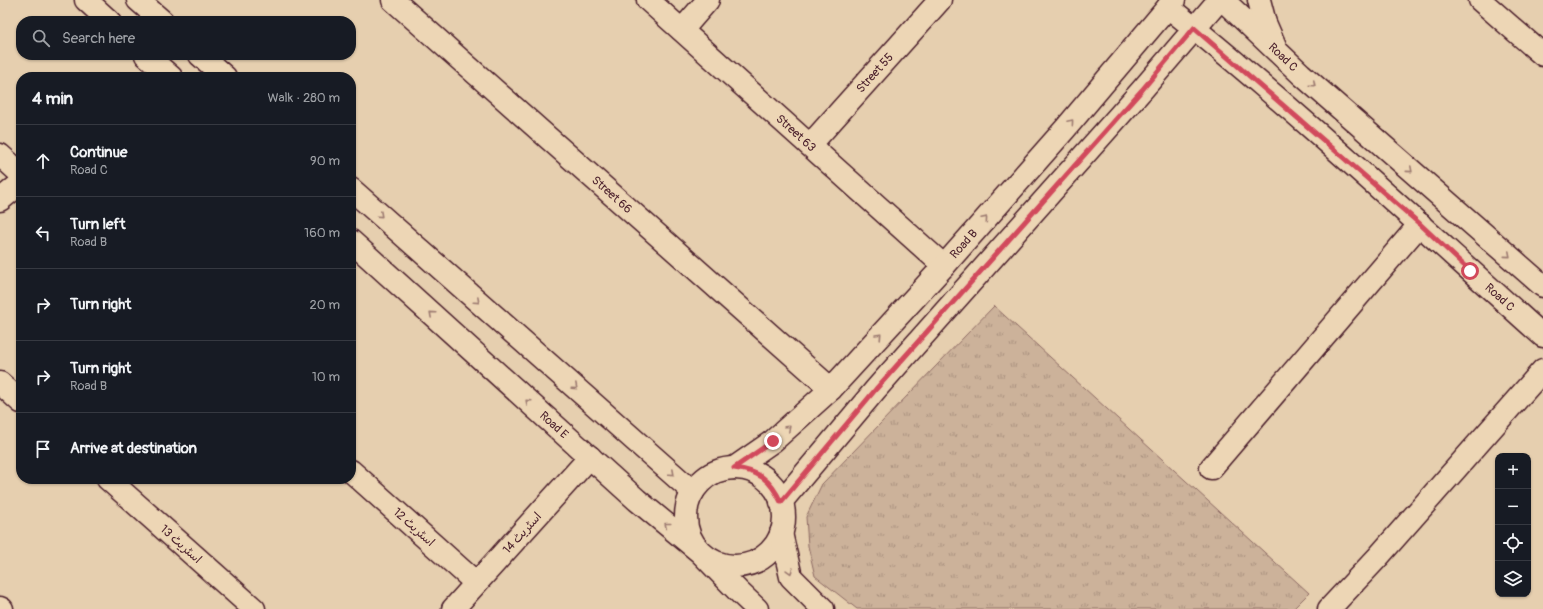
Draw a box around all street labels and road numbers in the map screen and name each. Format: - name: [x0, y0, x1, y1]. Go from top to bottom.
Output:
- street label: Road C: [1265, 40, 1301, 75]
- street label: Street 55: [853, 50, 897, 96]
- street label: Street 63: [772, 111, 819, 155]
- street label: Street 66: [588, 173, 635, 217]
- street label: Road B: [947, 226, 981, 262]
- street label: Road C: [1482, 280, 1518, 315]
- street label: Road E: [536, 408, 571, 442]
- street label: اسٹریٹ 12: [390, 505, 438, 550]
- street label: اسٹریٹ 14: [500, 509, 545, 557]
- street label: اسٹریٹ 13: [157, 522, 205, 567]

